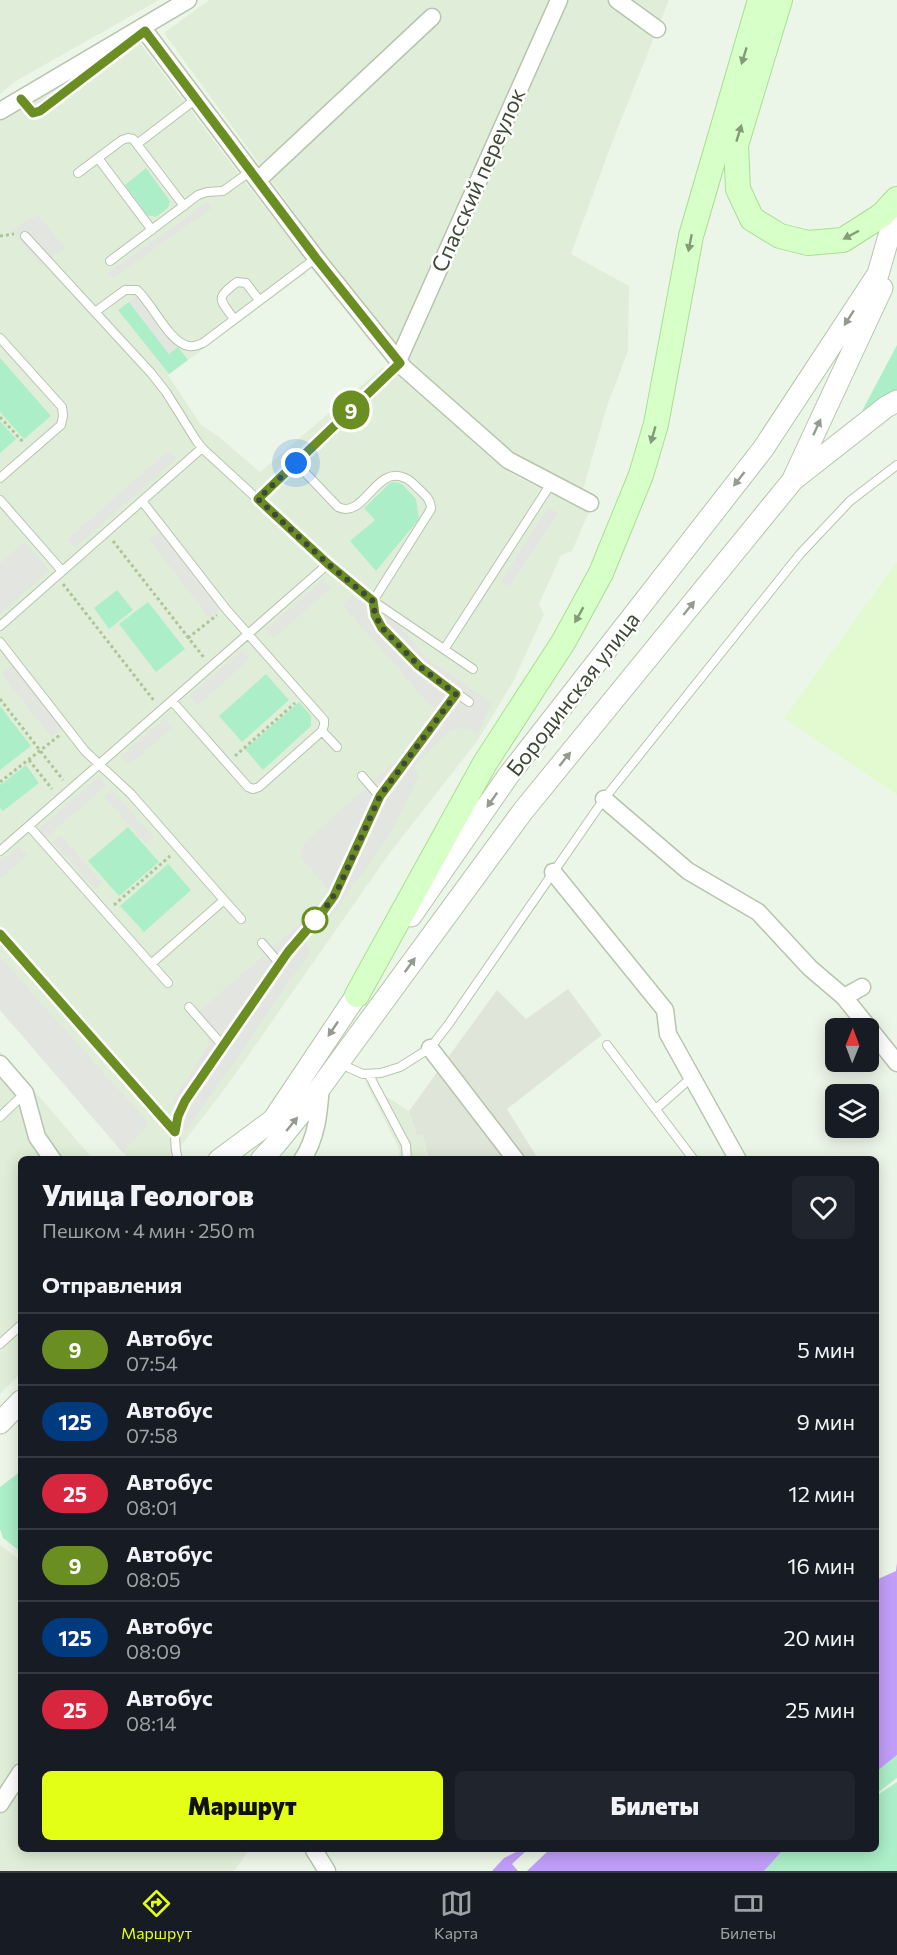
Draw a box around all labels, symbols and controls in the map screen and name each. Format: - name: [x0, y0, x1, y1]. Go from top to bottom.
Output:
- one-way arrow: [739, 47, 748, 65]
- street label: Спасский переулок: [425, 83, 530, 276]
- one-way arrow: [735, 124, 744, 142]
- one-way arrow: [842, 230, 859, 240]
- one-way arrow: [685, 234, 694, 253]
- one-way arrow: [843, 310, 855, 326]
- line badge: 9: [332, 390, 370, 430]
- text: 9: [345, 398, 357, 423]
- one-way arrow: [813, 419, 822, 436]
- one-way arrow: [648, 426, 657, 444]
- your location: [281, 448, 311, 478]
- one-way arrow: [734, 472, 746, 487]
- one-way arrow: [682, 600, 695, 616]
- street label: Бородинская улица: [500, 606, 645, 781]
- one-way arrow: [574, 606, 584, 623]
- one-way arrow: [559, 751, 572, 767]
- one-way arrow: [486, 791, 497, 808]
- unlabelled marker: [302, 907, 328, 933]
- one-way arrow: [404, 957, 416, 973]
- north arrow: [825, 1018, 879, 1072]
- map controls: [825, 1018, 879, 1138]
- one-way arrow: [328, 1021, 339, 1038]
- button: layers: [825, 1084, 879, 1138]
- one-way arrow: [285, 1117, 298, 1132]
- button: heart: [792, 1176, 855, 1239]
- text: Улица Геологов: [42, 1178, 254, 1212]
- text: Пешком · 4 мин · 250 m: [42, 1218, 255, 1242]
- text: Отправления: [42, 1271, 182, 1298]
- text: Автобус: [126, 1324, 213, 1351]
- text: 5 мин: [797, 1336, 855, 1363]
- text: 9: [69, 1337, 81, 1362]
- text: 07:54: [126, 1351, 178, 1375]
- text: Автобус: [126, 1396, 213, 1423]
- text: 9 мин: [797, 1408, 855, 1435]
- text: 125: [58, 1409, 92, 1434]
- text: 07:58: [126, 1423, 178, 1447]
- text: Автобус: [126, 1468, 213, 1495]
- text: 12 мин: [788, 1480, 855, 1507]
- text: 25: [63, 1481, 87, 1506]
- text: 08:01: [126, 1495, 178, 1519]
- text: Автобус: [126, 1540, 213, 1567]
- text: 16 мин: [787, 1552, 855, 1579]
- text: 9: [69, 1553, 81, 1578]
- text: 08:05: [126, 1567, 180, 1591]
- text: Автобус: [126, 1612, 213, 1639]
- text: 20 мин: [783, 1624, 855, 1651]
- text: 125: [58, 1625, 92, 1650]
- text: 08:09: [126, 1639, 181, 1663]
- text: Автобус: [126, 1684, 213, 1711]
- text: 25 мин: [785, 1696, 855, 1723]
- text: 25: [63, 1697, 87, 1722]
- text: 08:14: [126, 1711, 176, 1735]
- button: Маршрут: [42, 1771, 443, 1840]
- button: Билеты: [455, 1771, 855, 1840]
- tab: Маршрут: [121, 1887, 192, 1942]
- tab: Карта: [434, 1887, 478, 1942]
- tab: Билеты: [720, 1887, 776, 1942]

